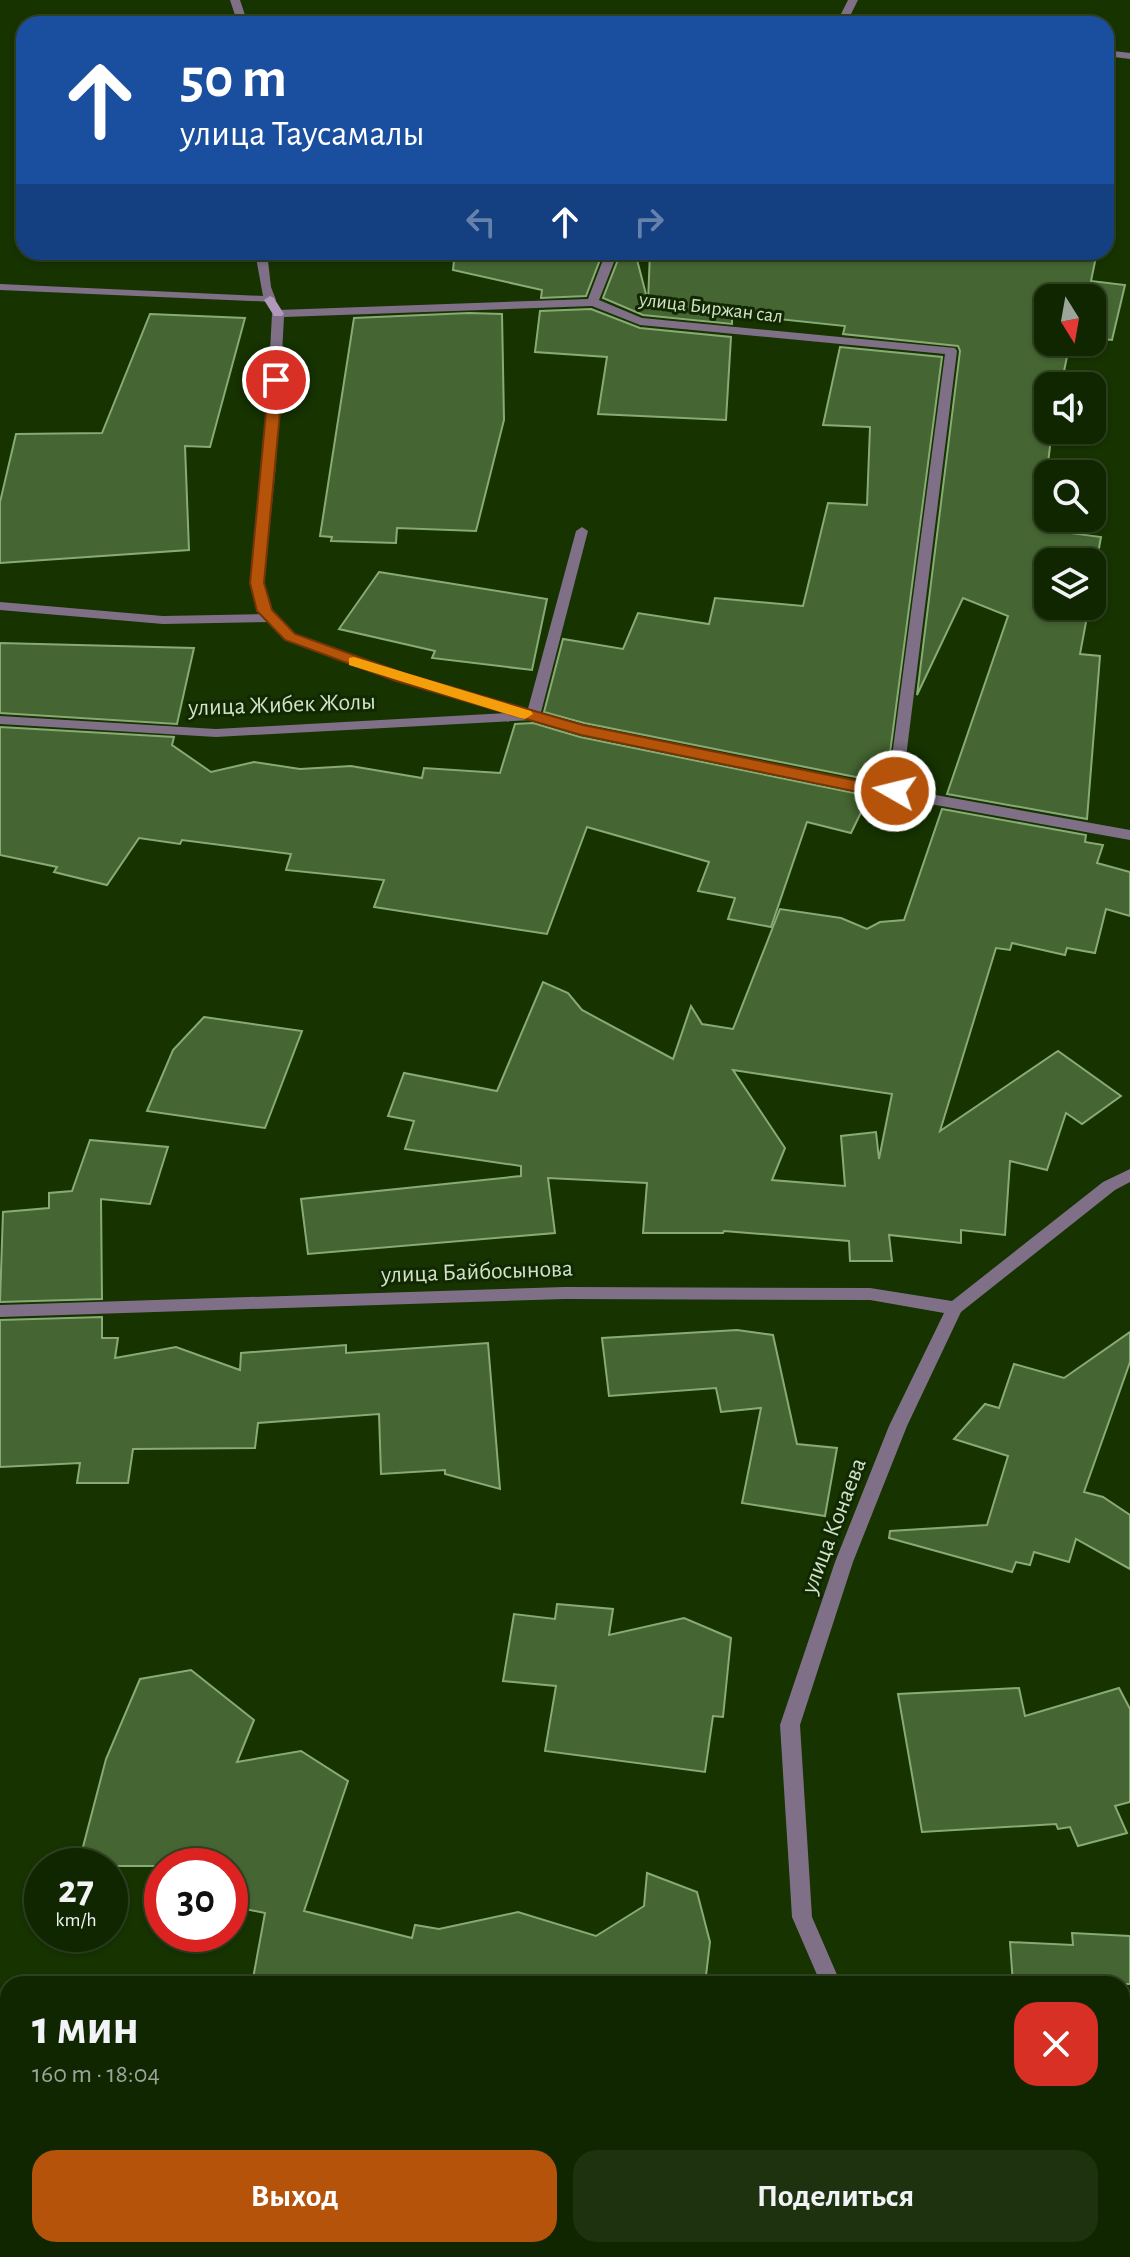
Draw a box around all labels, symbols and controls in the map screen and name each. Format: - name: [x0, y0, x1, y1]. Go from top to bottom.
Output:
- icon: ahead: [48, 48, 152, 152]
- text: 50 m: [180, 51, 287, 107]
- text: улица Таусамалы: [180, 116, 425, 152]
- icon: left: [459, 200, 503, 244]
- icon: ahead: [543, 200, 587, 244]
- icon: right: [627, 200, 671, 244]
- north arrow: [1034, 284, 1106, 356]
- map controls: [1034, 284, 1106, 620]
- street label: улица Биржан сал: [637, 289, 784, 327]
- pin: [242, 346, 310, 414]
- icon: arrive: [254, 358, 298, 402]
- button: sound: [1034, 372, 1106, 444]
- button: search: [1034, 460, 1106, 532]
- button: layers: [1034, 548, 1106, 620]
- street label: улица Жибек Жолы: [187, 690, 376, 720]
- position arrow: [853, 749, 937, 833]
- street label: улица Байбосынова: [380, 1257, 573, 1287]
- street label: улица Конаева: [797, 1455, 871, 1598]
- speed limit sign: 30: [144, 1848, 248, 1952]
- text: 27: [58, 1870, 94, 1910]
- text: km/h: [55, 1910, 97, 1930]
- button: close: [1014, 2002, 1098, 2086]
- text: 1 мин: [32, 2005, 139, 2053]
- text: 160 m · 18:04: [32, 2061, 160, 2087]
- button: Выход: [32, 2150, 557, 2242]
- button: Поделиться: [573, 2150, 1098, 2242]

